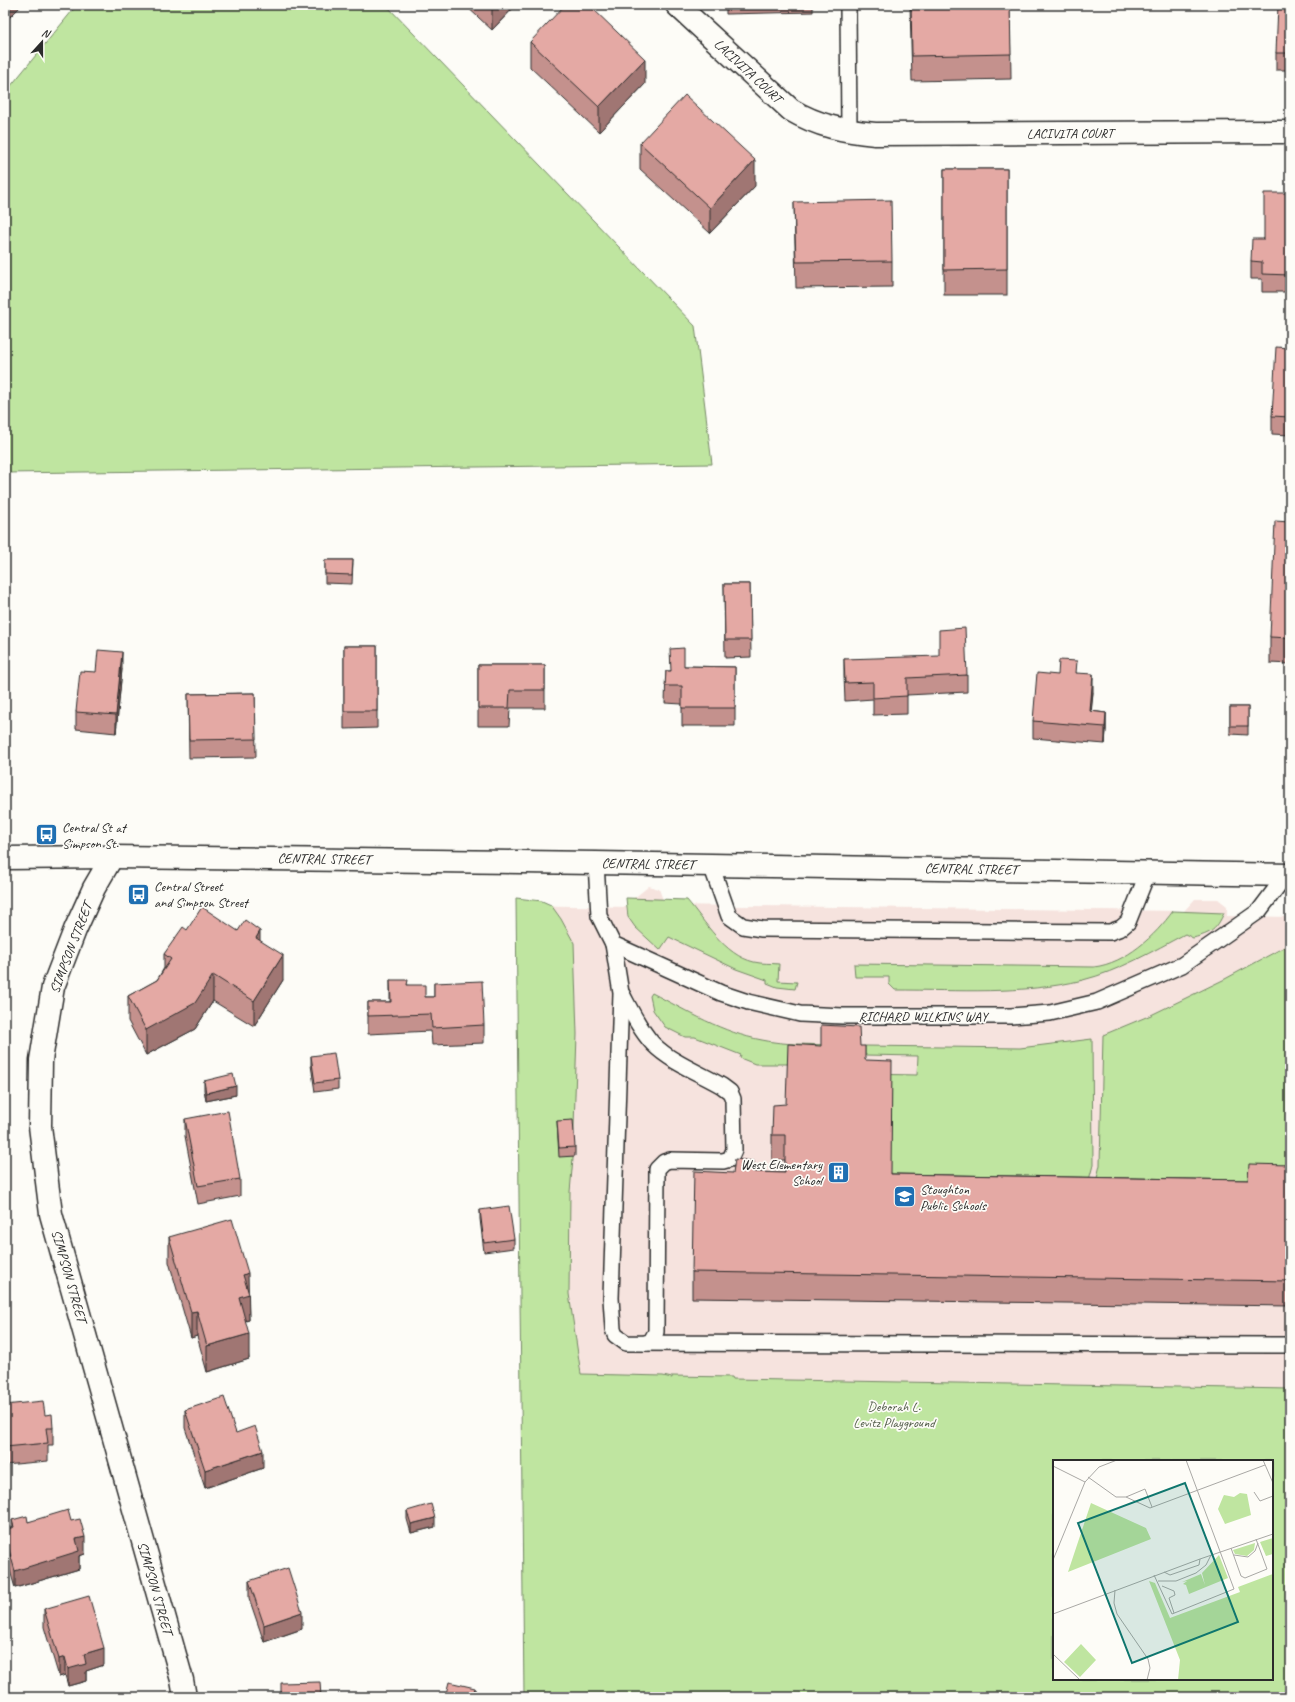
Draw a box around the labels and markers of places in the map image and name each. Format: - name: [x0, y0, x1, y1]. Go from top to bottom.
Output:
- place label: Central St at Simpson St.: [62, 819, 128, 852]
- bus stop icon: Central St at Simpson St.: [33, 822, 59, 848]
- place label: Central Street and Simpson Street: [154, 878, 250, 911]
- bus stop icon: Central Street and Simpson Street: [126, 881, 152, 907]
- place label: West Elementary School: [741, 1156, 825, 1189]
- building icon: West Elementary School: [825, 1159, 851, 1185]
- place label: Stoughton Public Schools: [920, 1181, 987, 1214]
- school or university icon: Stoughton Public Schools: [892, 1184, 918, 1210]

